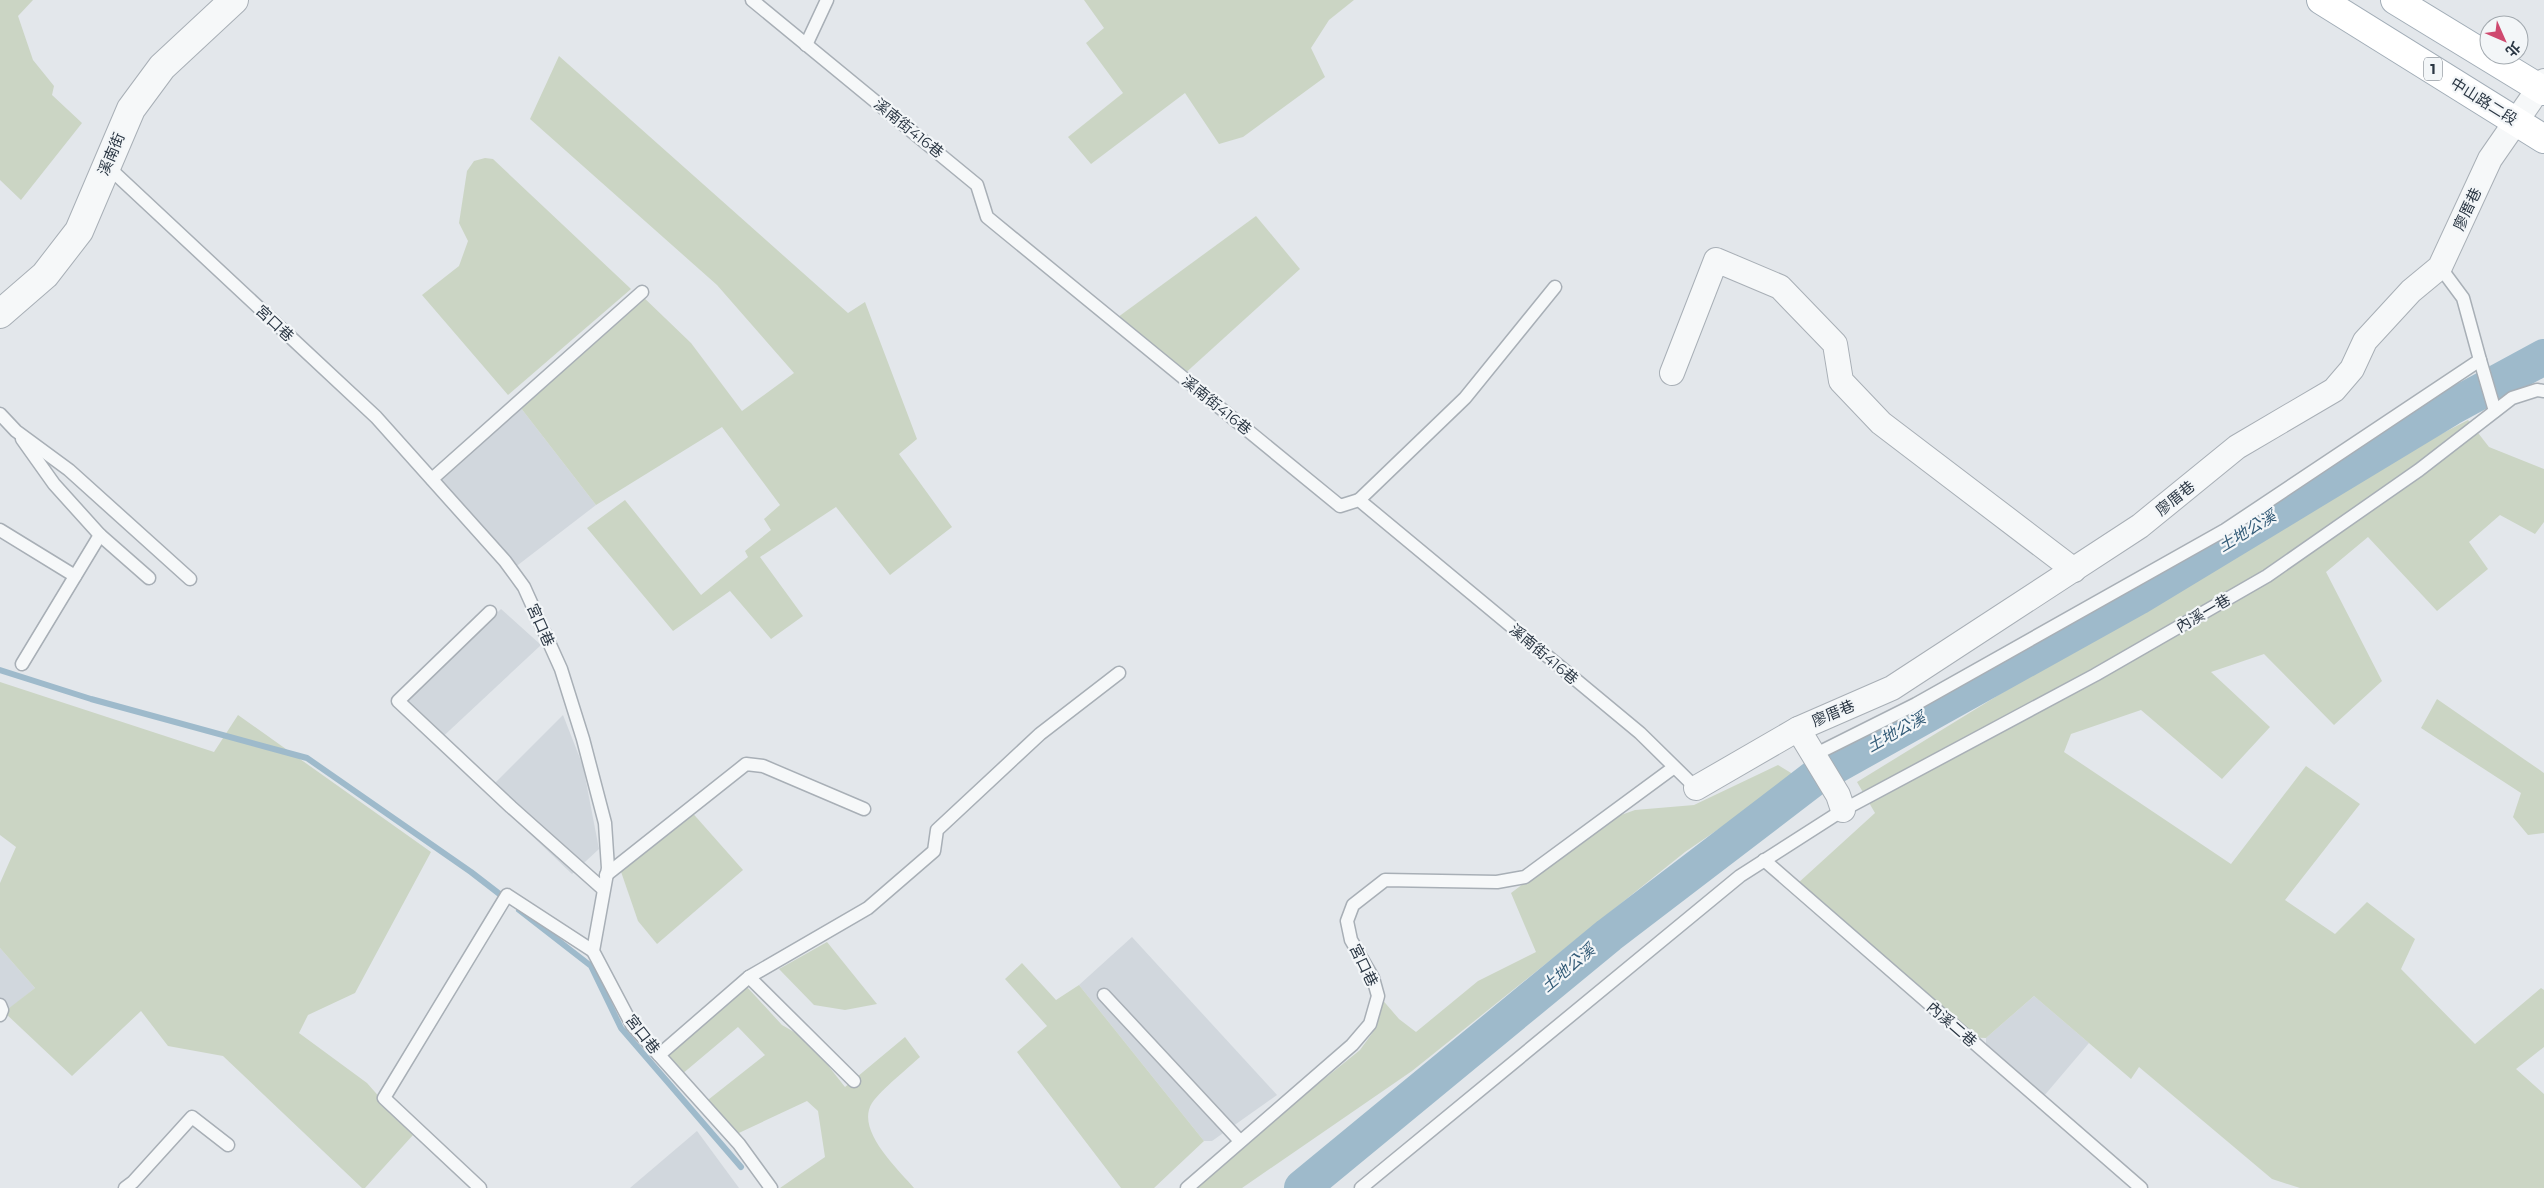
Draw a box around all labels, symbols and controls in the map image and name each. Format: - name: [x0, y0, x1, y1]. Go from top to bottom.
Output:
- north arrow: [2479, 15, 2529, 65]
- text: 北: [2502, 38, 2525, 61]
- road number: 1: [2424, 58, 2442, 80]
- street label: 中山路二段: [2447, 73, 2521, 129]
- street label: 溪南街416巷: [870, 94, 948, 162]
- street label: 溪南街: [93, 130, 129, 178]
- street label: 廖厝巷: [2449, 185, 2485, 233]
- street label: 宮口巷: [252, 301, 298, 345]
- street label: 溪南街416巷: [1178, 371, 1256, 439]
- street label: 廖厝巷: [2152, 476, 2198, 520]
- water label: 土地公溪: [2215, 505, 2281, 556]
- street label: 內溪一巷: [2172, 590, 2234, 636]
- street label: 宮口巷: [523, 601, 559, 649]
- street label: 溪南街416巷: [1506, 620, 1582, 688]
- street label: 廖厝巷: [1809, 695, 1857, 731]
- water label: 土地公溪: [1863, 707, 1930, 756]
- water label: 土地公溪: [1537, 939, 1600, 996]
- street label: 宮口巷: [1346, 941, 1382, 989]
- street label: 內溪二巷: [1923, 997, 1981, 1051]
- street label: 宮口巷: [622, 1010, 664, 1058]

